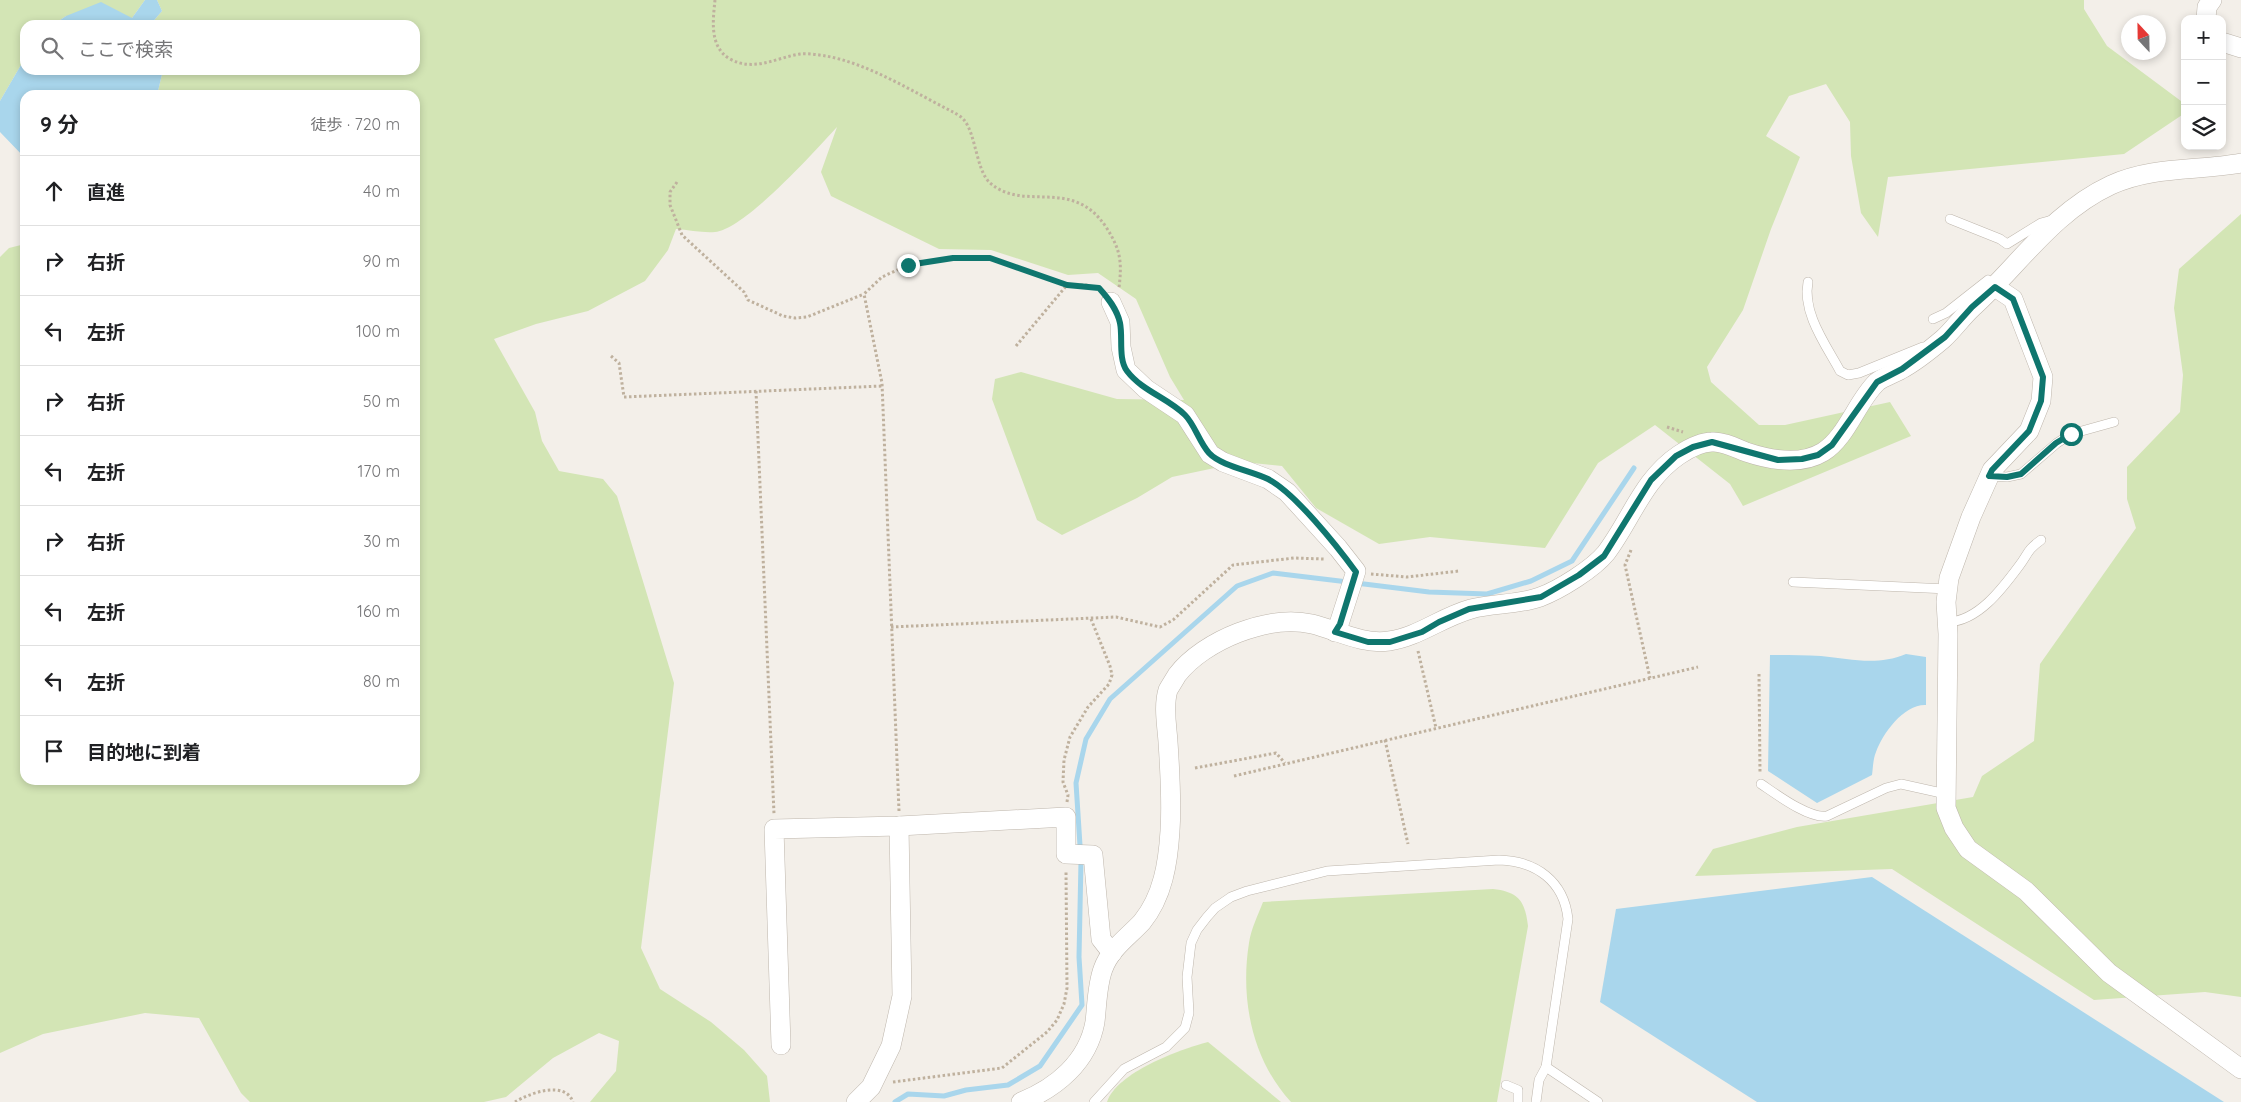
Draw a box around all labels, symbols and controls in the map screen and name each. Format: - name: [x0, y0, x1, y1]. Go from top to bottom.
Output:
- north arrow: [2121, 15, 2166, 60]
- map controls: [2181, 15, 2226, 150]
- button: +: [2181, 15, 2226, 60]
- search box: [20, 20, 420, 75]
- icon: search: [38, 34, 66, 62]
- text: ここで検索: [78, 37, 173, 61]
- button: −: [2181, 60, 2226, 105]
- button: layers: [2181, 105, 2226, 150]
- text: 9 分: [40, 111, 79, 137]
- text: 徒歩 · 720 m: [311, 114, 400, 134]
- icon: ahead: [40, 177, 68, 205]
- text: 直進: [87, 180, 125, 204]
- text: 40 m: [363, 181, 400, 201]
- icon: right: [40, 247, 68, 275]
- text: 右折: [87, 250, 125, 274]
- text: 90 m: [363, 251, 400, 271]
- route end: [897, 254, 920, 277]
- icon: left: [40, 317, 68, 345]
- text: 左折: [87, 320, 125, 344]
- text: 100 m: [356, 321, 400, 341]
- icon: right: [40, 387, 68, 415]
- text: 右折: [87, 390, 125, 414]
- text: 50 m: [363, 391, 400, 411]
- route start: [2060, 423, 2083, 446]
- icon: left: [40, 457, 68, 485]
- text: 左折: [87, 460, 125, 484]
- text: 170 m: [357, 461, 400, 481]
- icon: right: [40, 527, 68, 555]
- text: 右折: [87, 530, 125, 554]
- text: 30 m: [363, 531, 400, 551]
- icon: left: [40, 597, 68, 625]
- text: 左折: [87, 600, 125, 624]
- text: 160 m: [357, 601, 400, 621]
- icon: left: [40, 667, 68, 695]
- text: 左折: [87, 670, 125, 694]
- text: 80 m: [363, 671, 400, 691]
- icon: arrive: [40, 737, 68, 765]
- text: 目的地に到着: [87, 740, 201, 764]

